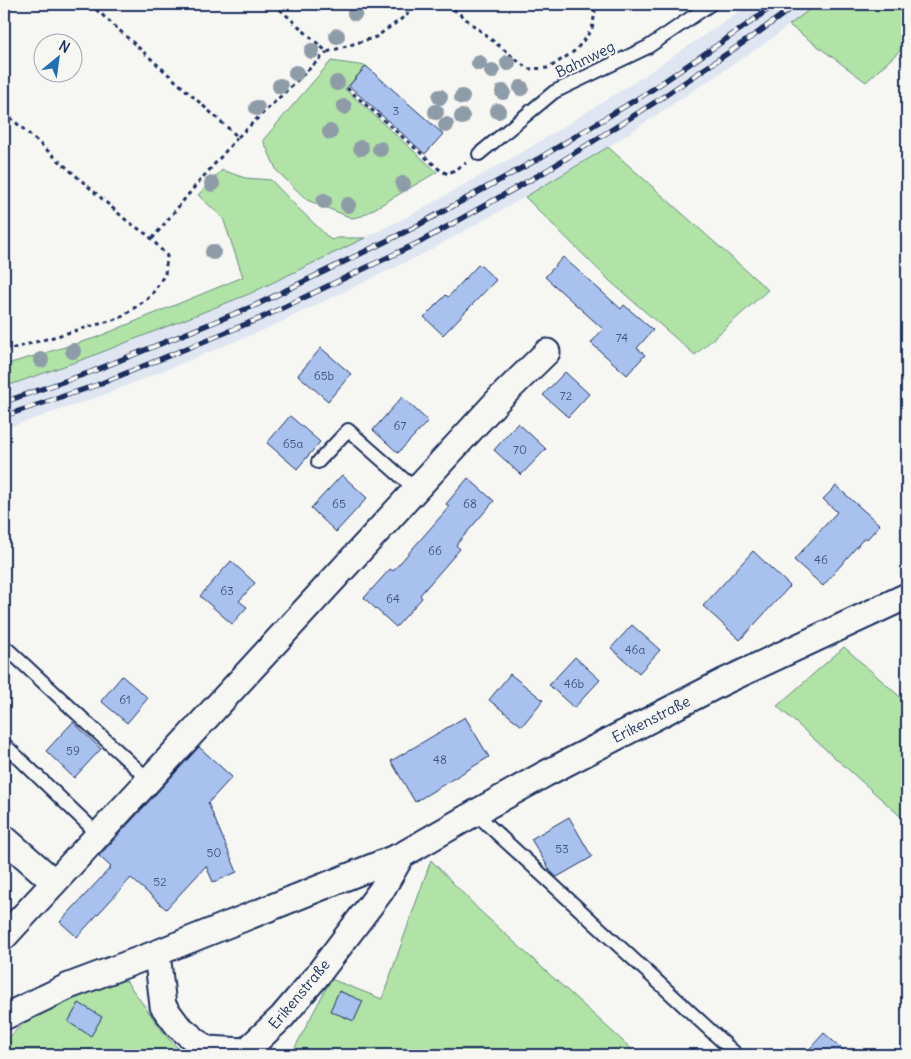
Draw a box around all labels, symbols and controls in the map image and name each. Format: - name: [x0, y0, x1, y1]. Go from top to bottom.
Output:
- north arrow: [32, 32, 82, 82]
- text: N: [56, 36, 73, 57]
- street label: Bahnweg: [552, 36, 618, 82]
- house number: 3: [393, 103, 400, 118]
- house number: 74: [616, 330, 628, 345]
- house number: 65b: [314, 368, 335, 383]
- house number: 72: [560, 388, 573, 403]
- house number: 67: [394, 418, 407, 433]
- house number: 65a: [283, 436, 303, 451]
- house number: 70: [513, 442, 527, 457]
- house number: 65: [332, 496, 346, 511]
- house number: 68: [463, 496, 477, 511]
- house number: 66: [428, 543, 442, 558]
- house number: 46: [814, 552, 828, 567]
- house number: 63: [220, 583, 234, 598]
- house number: 64: [386, 591, 400, 606]
- house number: 46a: [625, 642, 646, 657]
- house number: 46b: [564, 676, 585, 691]
- street label: Erikenstraße: [609, 691, 693, 747]
- house number: 61: [119, 692, 131, 707]
- house number: 59: [66, 743, 80, 758]
- house number: 48: [433, 752, 447, 767]
- house number: 53: [555, 841, 569, 856]
- house number: 50: [207, 845, 222, 860]
- house number: 52: [153, 874, 167, 889]
- street label: Erikenstraße: [264, 955, 334, 1033]

